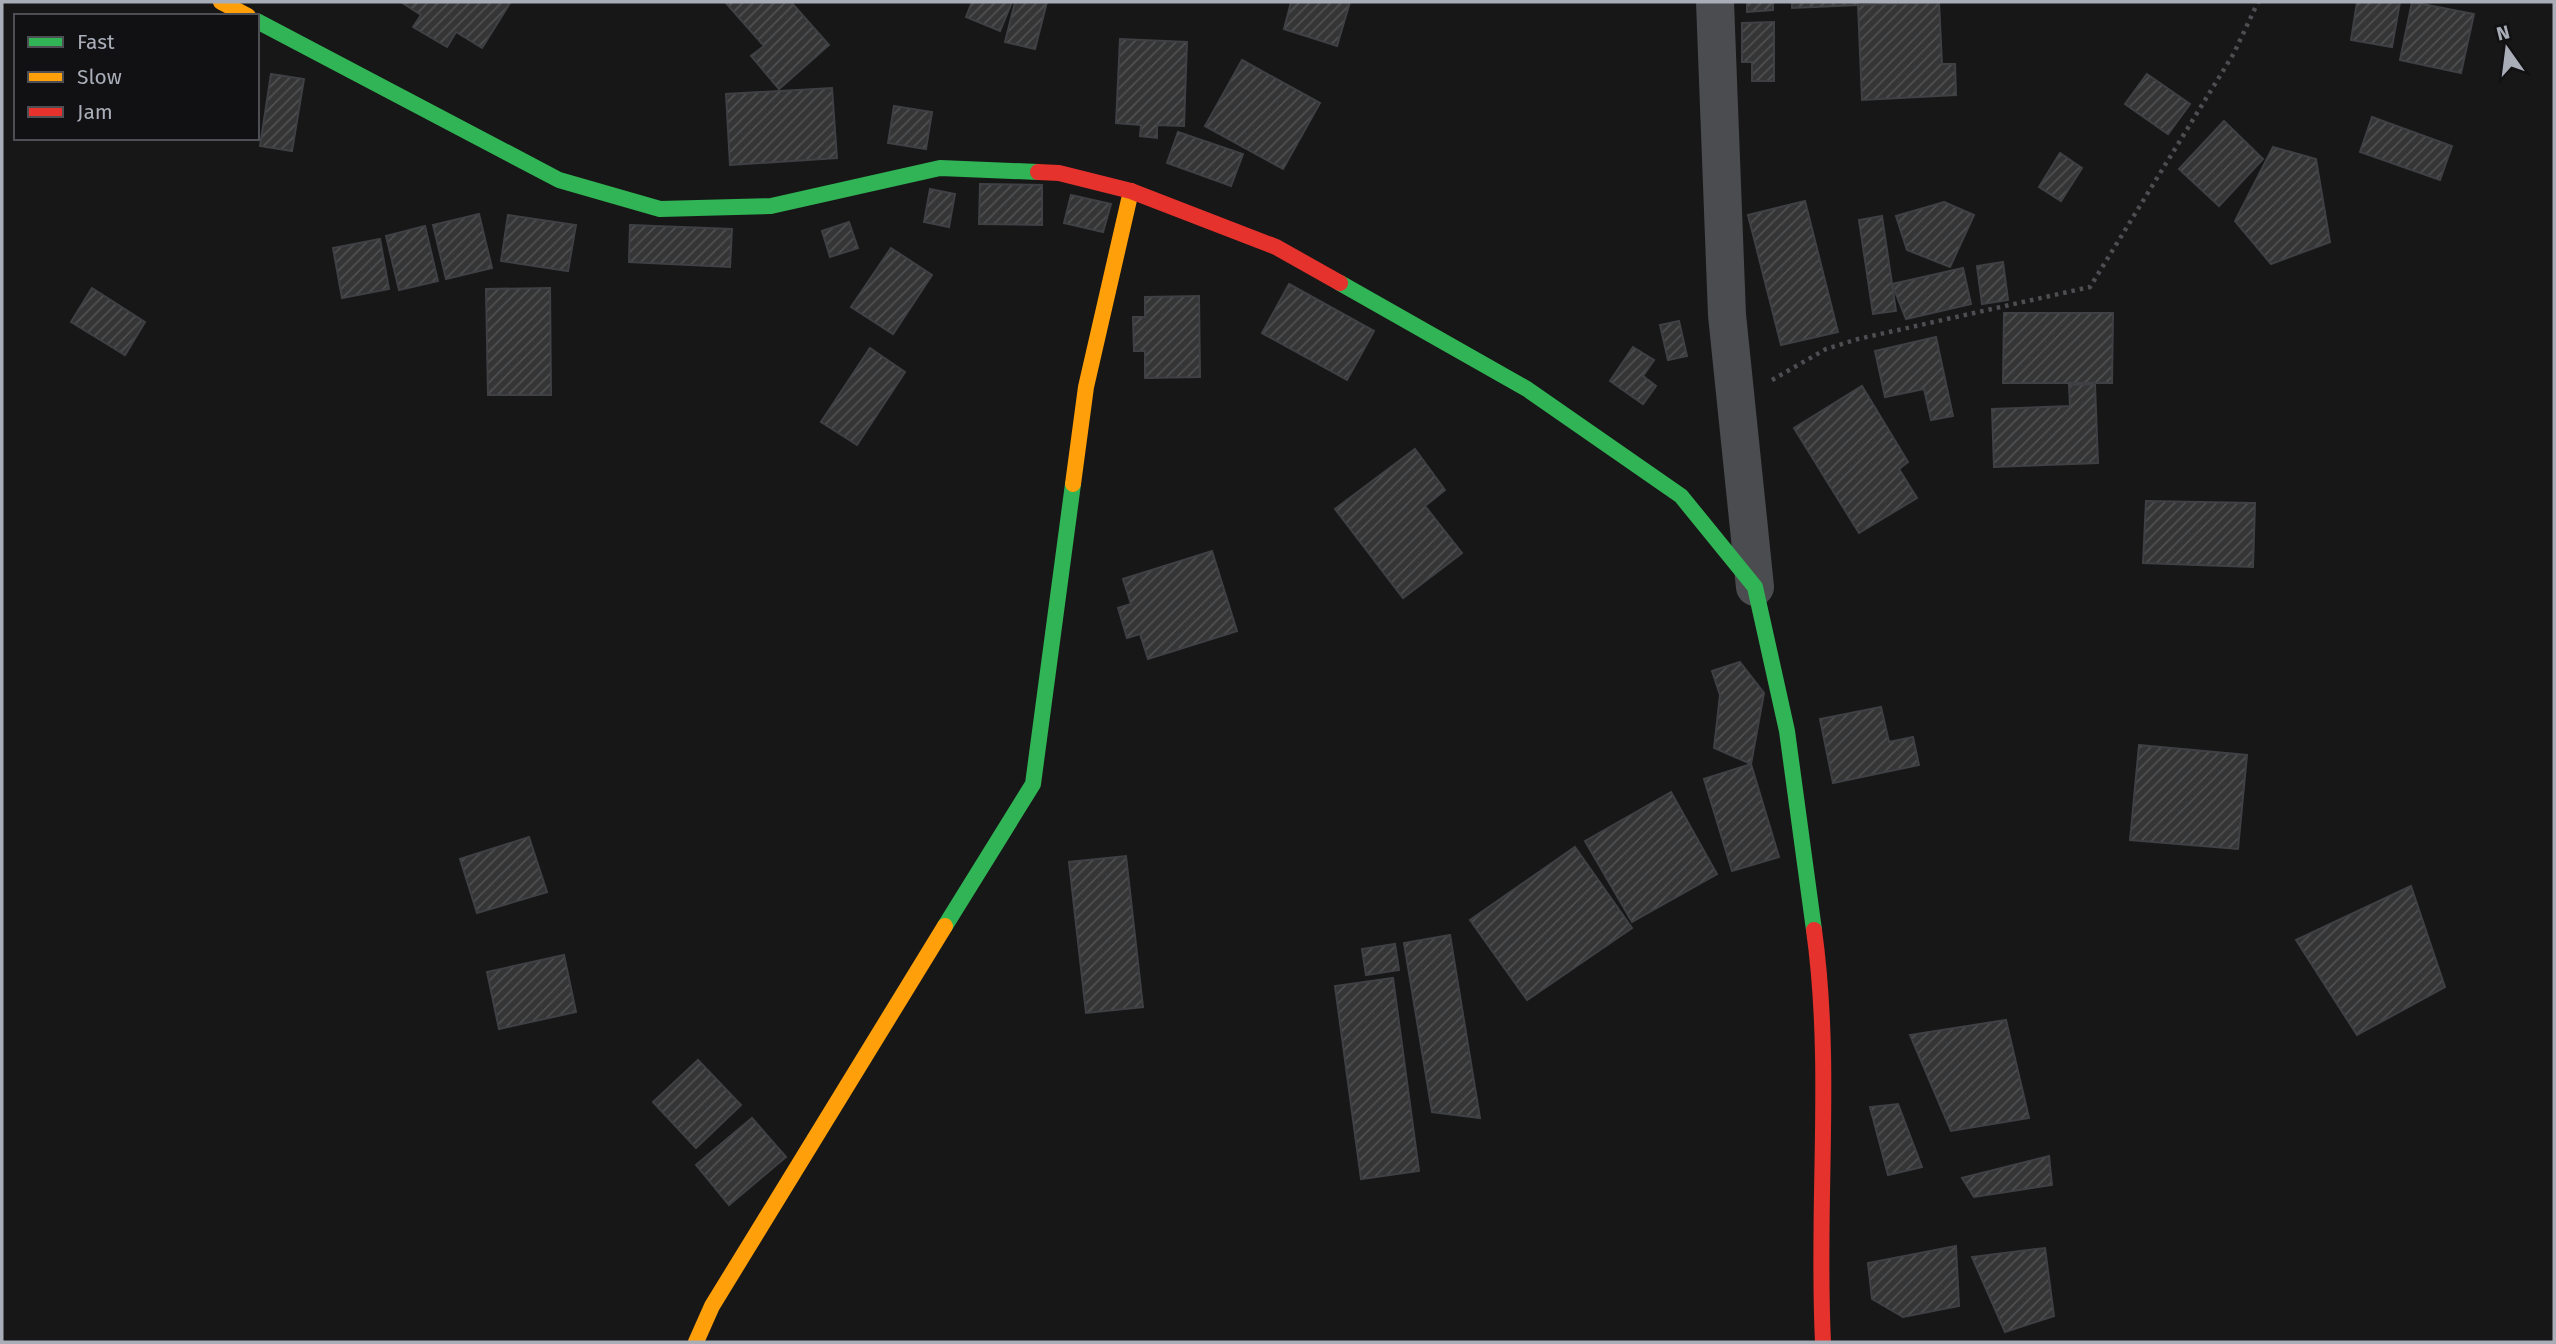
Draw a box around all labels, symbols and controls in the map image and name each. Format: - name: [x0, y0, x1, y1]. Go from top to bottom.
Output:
- legend: [14, 14, 259, 140]
- north arrow: [2472, 14, 2542, 84]
- text: N: [2494, 20, 2512, 46]
- text: Fast: [77, 29, 115, 55]
- text: Slow: [77, 64, 122, 90]
- text: Jam: [77, 99, 113, 125]

